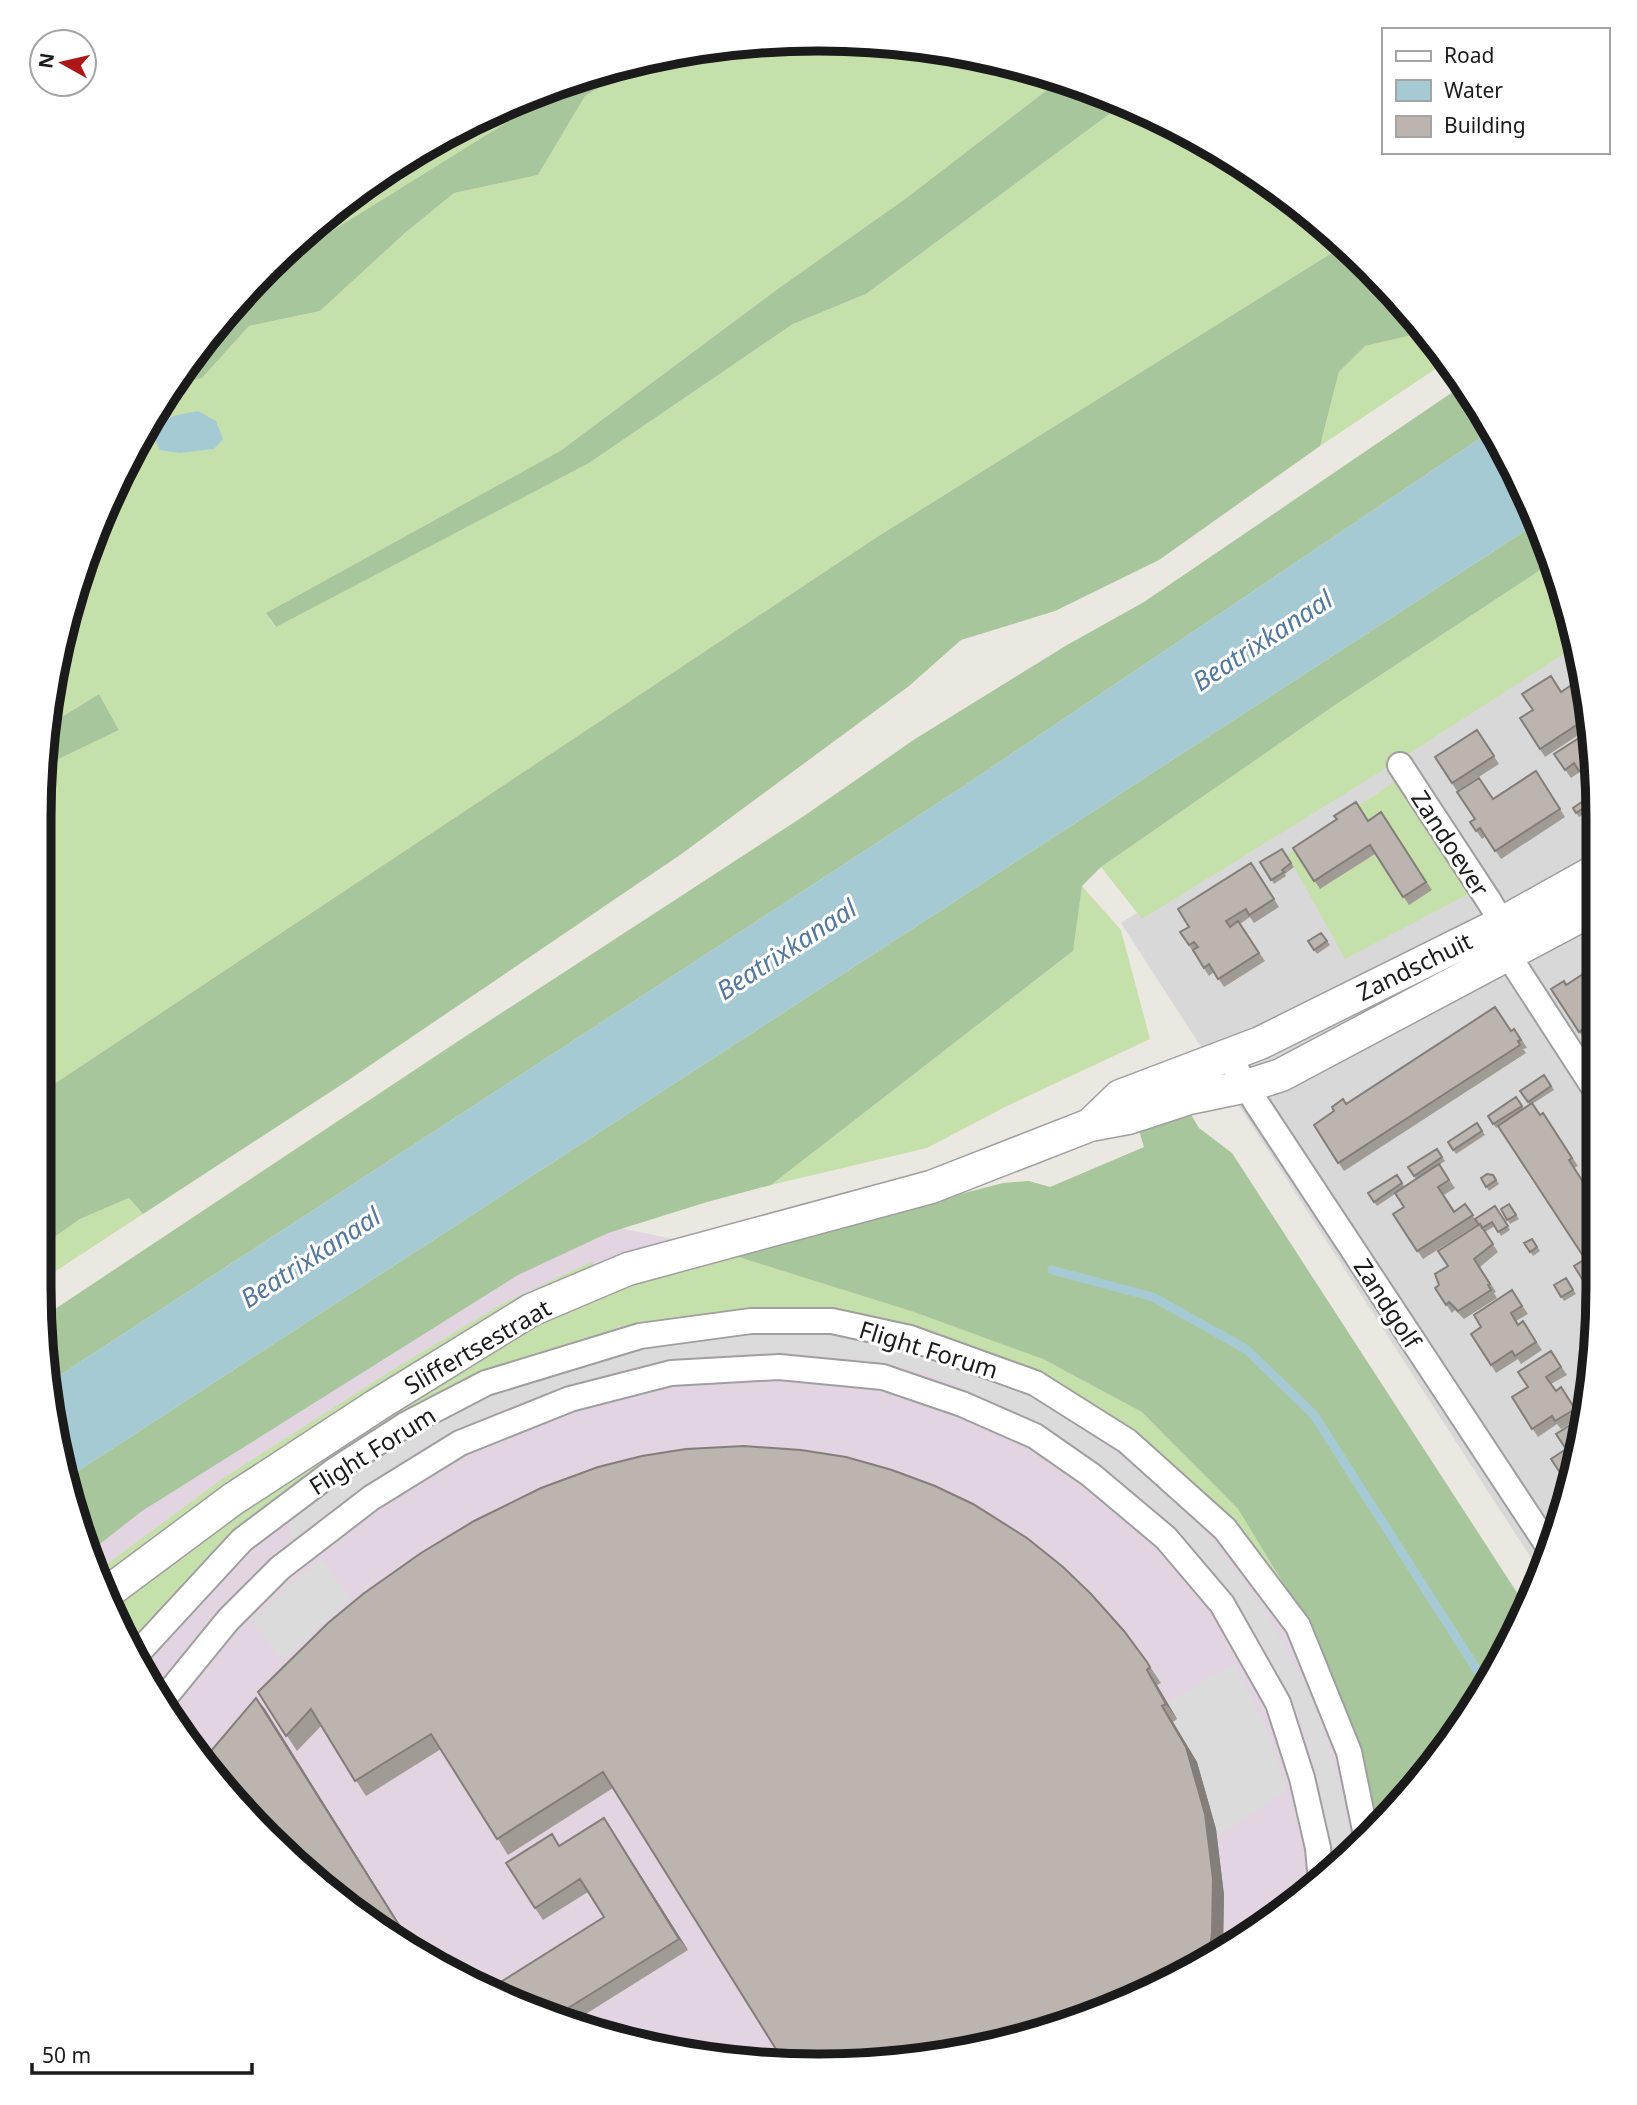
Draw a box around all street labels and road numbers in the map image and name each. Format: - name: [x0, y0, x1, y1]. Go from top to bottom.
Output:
- street label: Zandoever: [1404, 784, 1498, 902]
- street label: Zandschuit: [1351, 924, 1477, 1008]
- street label: Zandgolf: [1347, 1252, 1430, 1356]
- street label: Sliffertsestraat: [398, 1290, 557, 1401]
- street label: Flight Forum: [856, 1312, 1002, 1386]
- street label: Flight Forum: [302, 1398, 442, 1502]

